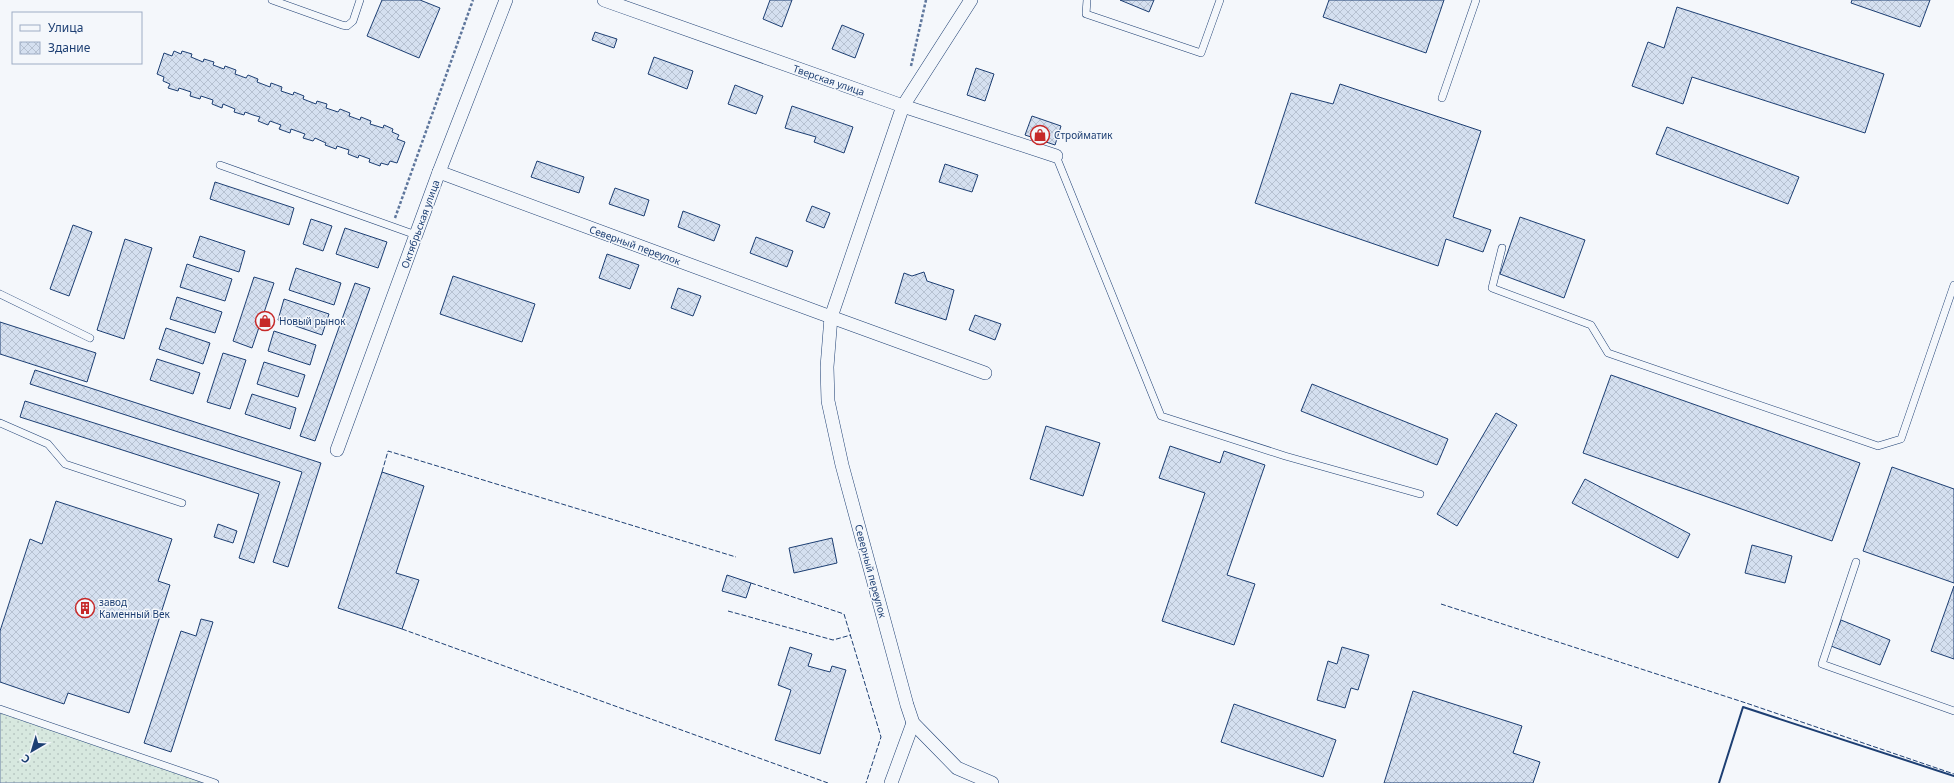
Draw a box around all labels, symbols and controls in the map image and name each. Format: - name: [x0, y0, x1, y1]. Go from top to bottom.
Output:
- legend: [12, 12, 142, 64]
- text: Улица: [48, 19, 83, 36]
- text: Здание: [48, 39, 91, 56]
- street label: Тверская улица: [791, 61, 867, 99]
- shop icon: Стройматик: [1029, 124, 1051, 146]
- place label: Стройматик: [1054, 128, 1113, 142]
- street label: Октябрьская улица: [397, 178, 443, 270]
- street label: Северный переулок: [587, 222, 683, 268]
- shop icon: Новый рынок: [254, 310, 276, 332]
- place label: Новый рынок: [279, 314, 346, 328]
- street label: Северный переулок: [852, 523, 890, 620]
- place label: завод Каменный Век: [99, 595, 171, 621]
- building icon: завод Каменный Век: [74, 597, 96, 619]
- north arrow: [12, 731, 52, 771]
- text: С: [18, 751, 33, 767]

